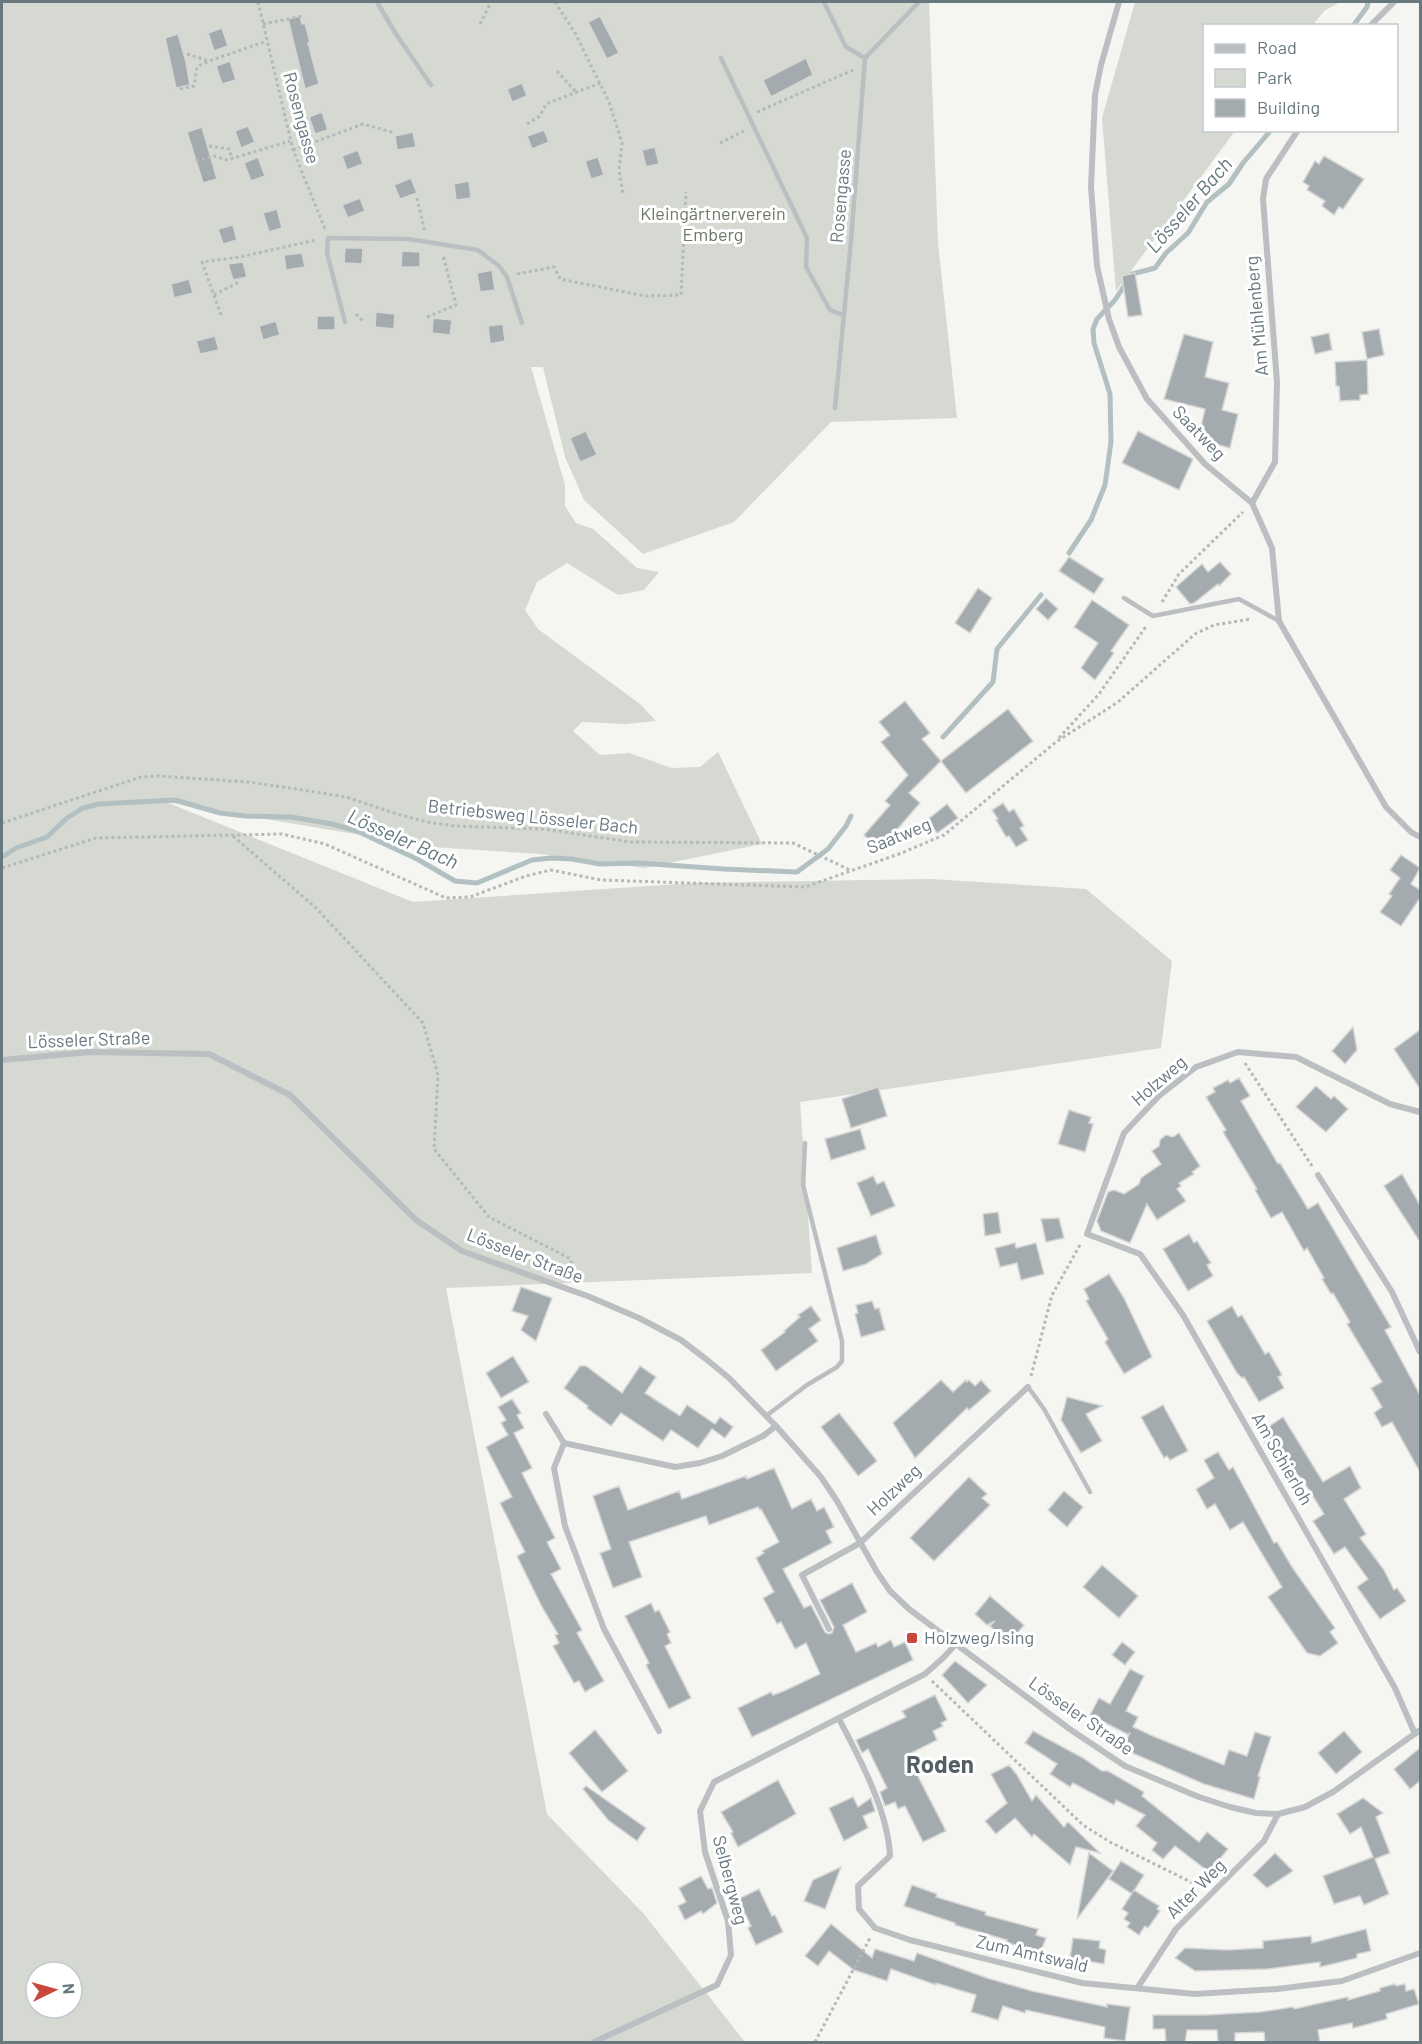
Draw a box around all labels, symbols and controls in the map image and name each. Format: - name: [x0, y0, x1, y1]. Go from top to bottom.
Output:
- legend: [1203, 24, 1398, 132]
- text: Road: [1257, 36, 1297, 58]
- text: Park: [1257, 66, 1292, 88]
- street label: Rosengasse: [279, 69, 325, 166]
- text: Building: [1257, 96, 1320, 118]
- street label: Rosengasse: [825, 148, 855, 244]
- water label: Lösseler Bach: [1140, 152, 1236, 257]
- park label: Kleingärtnerverein Emberg: [640, 202, 786, 245]
- street label: Am Mühlenberg: [1240, 255, 1272, 377]
- street label: Saatweg: [1168, 400, 1231, 464]
- street label: Betriebsweg Lösseler Bach: [427, 794, 639, 838]
- water label: Lösseler Bach: [344, 803, 463, 873]
- street label: Saatweg: [863, 812, 934, 858]
- street label: Lösseler Straße: [27, 1026, 151, 1052]
- street label: Holzweg: [1126, 1050, 1190, 1110]
- street label: Lösseler Straße: [464, 1223, 587, 1287]
- street label: Am Schierloh: [1247, 1408, 1318, 1509]
- street label: Holzweg: [862, 1459, 925, 1520]
- place label: Holzweg/Ising: [924, 1626, 1034, 1648]
- marker: Holzweg/Ising: [905, 1631, 919, 1645]
- street label: Lösseler Straße: [1025, 1671, 1138, 1759]
- district label: Roden: [906, 1749, 974, 1778]
- street label: Selbergweg: [709, 1833, 753, 1927]
- street label: Alter Weg: [1161, 1854, 1230, 1923]
- street label: Zum Amtswald: [974, 1929, 1090, 1977]
- north arrow: [24, 1960, 84, 2020]
- text: N: [60, 1983, 79, 1995]

